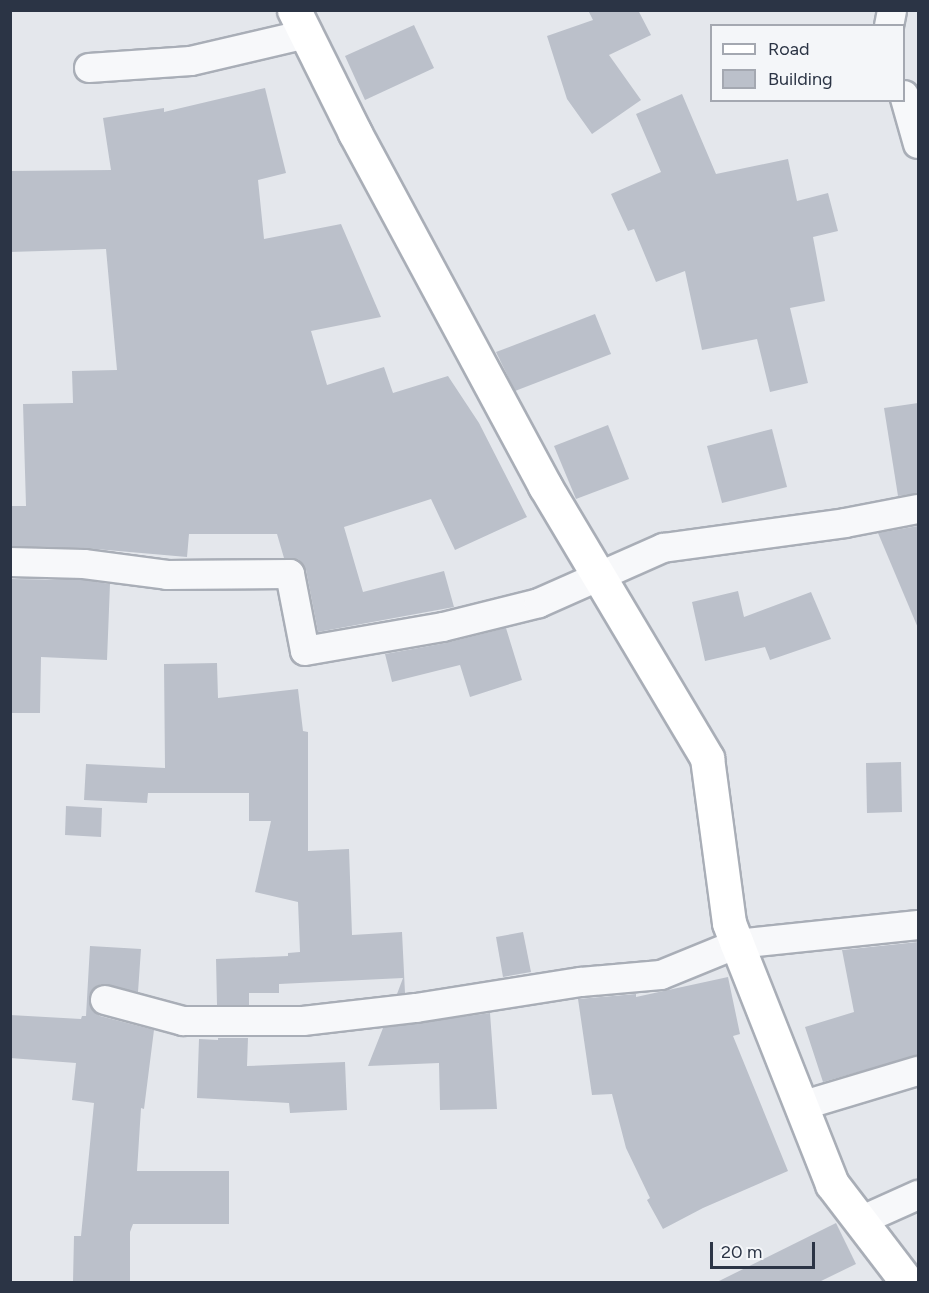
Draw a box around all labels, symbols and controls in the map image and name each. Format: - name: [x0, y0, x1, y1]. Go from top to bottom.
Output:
- legend: [710, 24, 905, 102]
- text: Road: [768, 38, 809, 60]
- text: Building: [768, 68, 833, 90]
- scale bar: [713, 1230, 818, 1268]
- text: 20 m: [721, 1241, 762, 1263]

